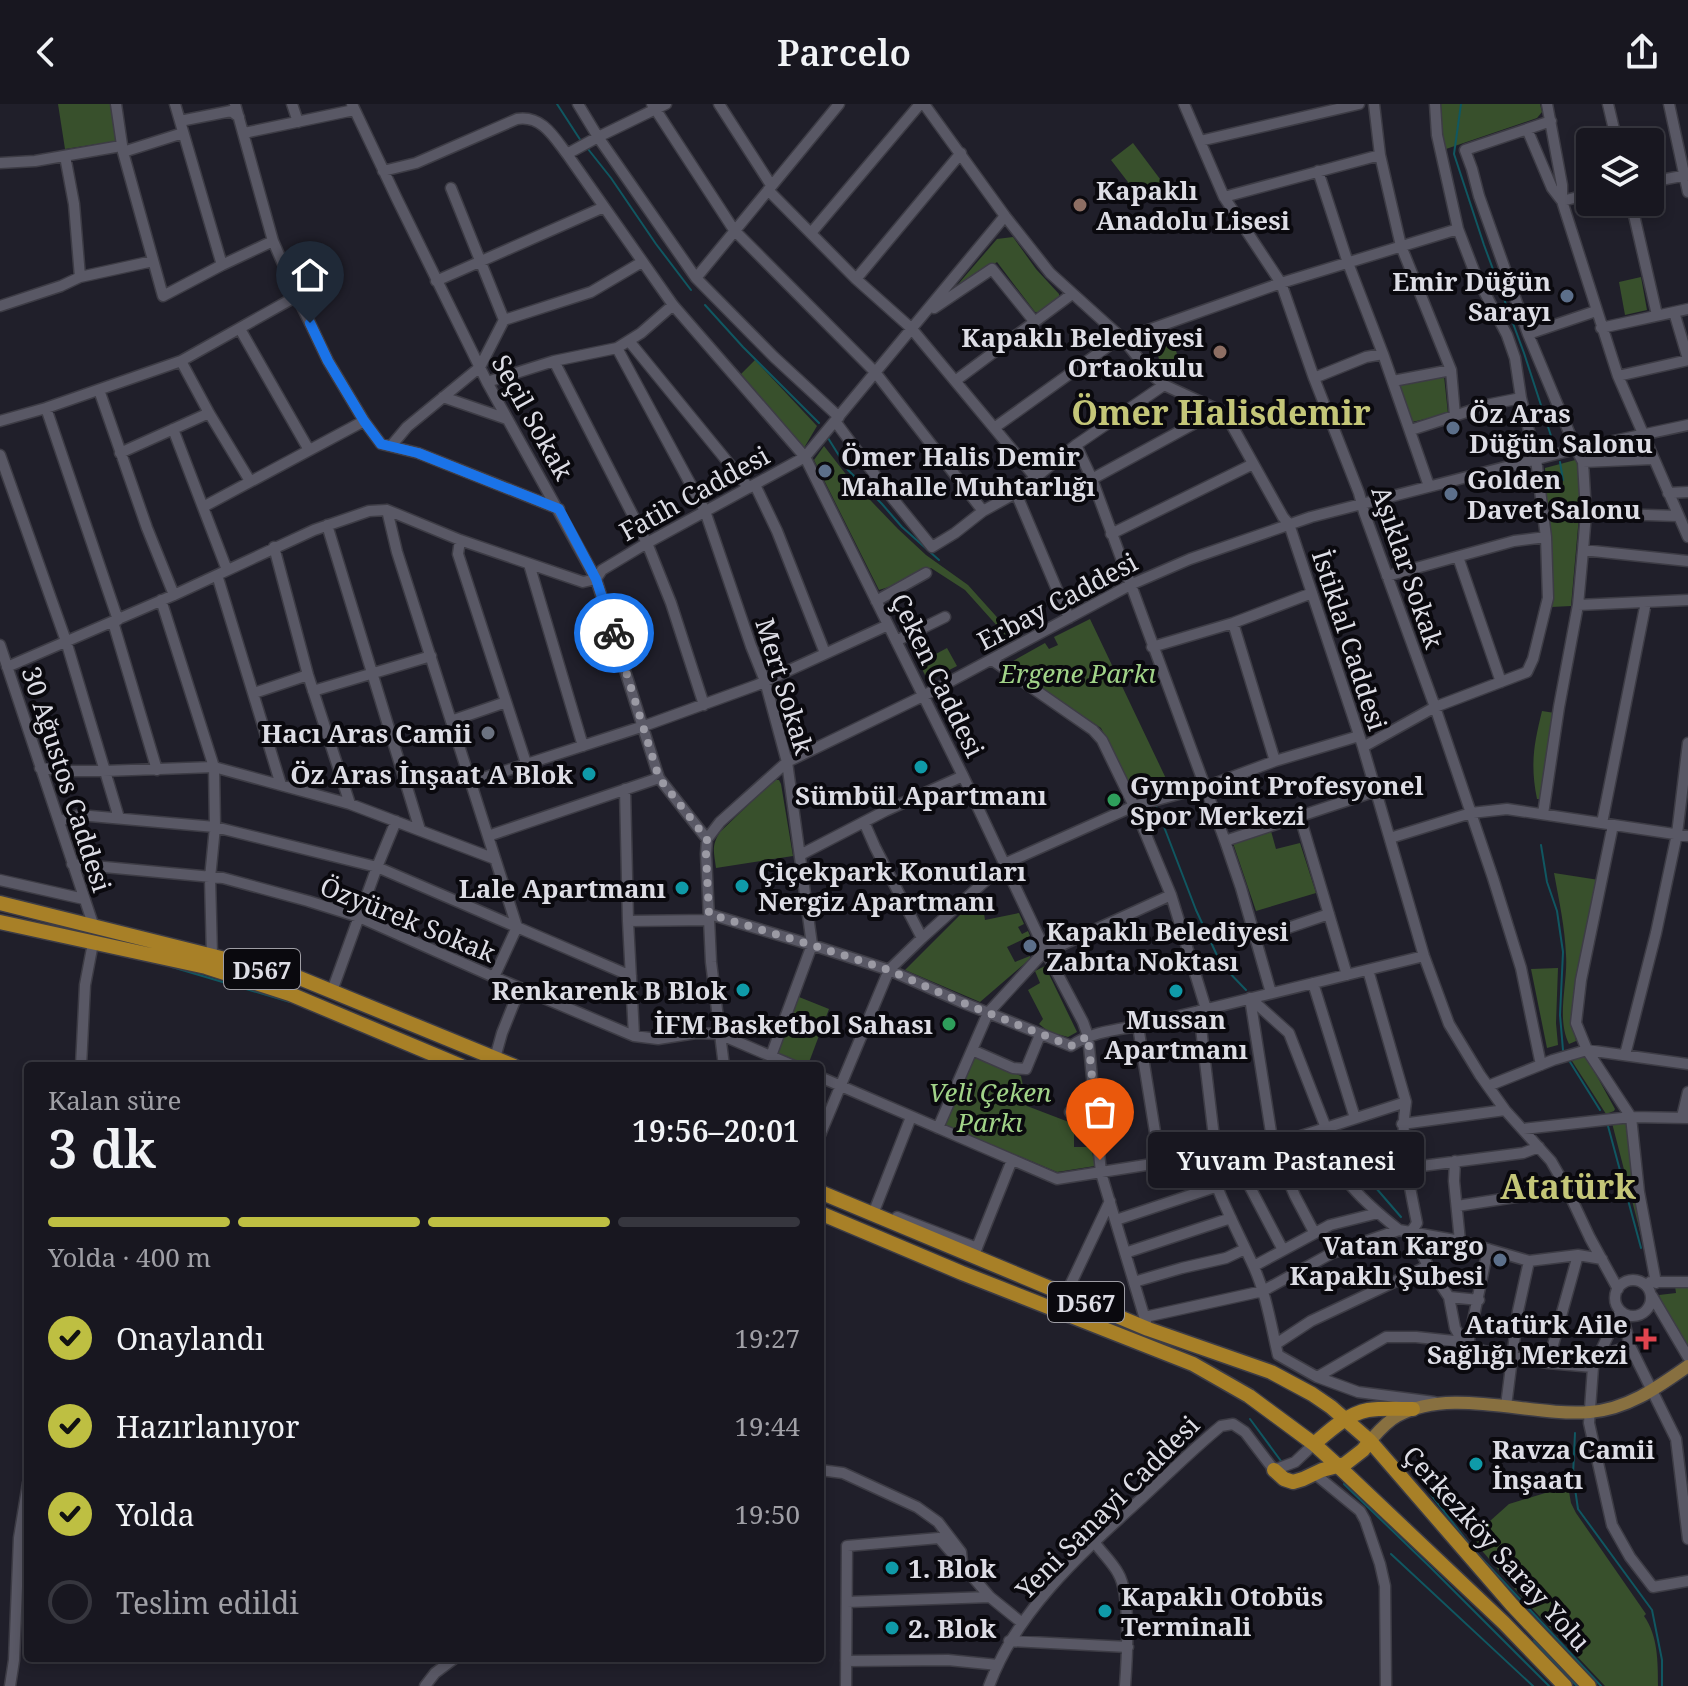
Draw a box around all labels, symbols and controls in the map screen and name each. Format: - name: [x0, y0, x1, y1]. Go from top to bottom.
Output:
- text: Parcelo: [777, 28, 911, 77]
- icon: back: [24, 30, 68, 74]
- icon: share: [1620, 30, 1664, 74]
- map controls: [1576, 128, 1664, 216]
- button: layers: [1576, 128, 1664, 216]
- place label: Kapaklı Anadolu Lisesi: [1096, 172, 1290, 238]
- marker: Kapaklı Anadolu Lisesi: [1071, 196, 1089, 214]
- pin: [276, 241, 344, 323]
- icon: home: [288, 253, 332, 297]
- place label: Emir Düğün Sarayı: [1392, 263, 1551, 329]
- marker: Emir Düğün Sarayı: [1558, 287, 1576, 305]
- place label: Kapaklı Belediyesi Ortaokulu: [961, 319, 1204, 385]
- marker: Kapaklı Belediyesi Ortaokulu: [1211, 343, 1229, 361]
- street label: Seçil Sokak: [484, 348, 583, 487]
- district label: Ömer Halisdemir: [1071, 389, 1371, 435]
- place label: Öz Aras Düğün Salonu: [1469, 395, 1653, 461]
- marker: Öz Aras Düğün Salonu: [1444, 419, 1462, 437]
- street label: Fatih Caddesi: [613, 437, 775, 549]
- place label: Ömer Halis Demir Mahalle Muhtarlığı: [841, 438, 1095, 504]
- place label: Golden Davet Salonu: [1467, 461, 1641, 527]
- marker: Ömer Halis Demir Mahalle Muhtarlığı: [816, 462, 834, 480]
- street label: Aşıklar Sokak: [1363, 481, 1453, 654]
- marker: Golden Davet Salonu: [1442, 485, 1460, 503]
- street label: Erbay Caddesi: [971, 544, 1143, 658]
- street label: İstiklal Caddesi: [1304, 545, 1396, 735]
- street label: Çeken Caddesi: [883, 587, 993, 763]
- courier: [574, 593, 654, 673]
- icon: bike: [592, 611, 636, 655]
- street label: Mert Sokak: [747, 613, 823, 759]
- park label: Ergene Parkı: [999, 655, 1156, 691]
- street label: 30 Ağustos Caddesi: [14, 662, 120, 896]
- place label: Hacı Aras Camii: [261, 715, 472, 751]
- marker: Hacı Aras Camii: [479, 724, 497, 742]
- place label: Öz Aras İnşaat A Blok: [290, 756, 573, 792]
- marker: Sümbül Apartmanı: [912, 758, 930, 776]
- marker: Öz Aras İnşaat A Blok: [580, 765, 598, 783]
- place label: Gympoint Profesyonel Spor Merkezi: [1130, 767, 1424, 833]
- place label: Sümbül Apartmanı: [795, 777, 1047, 813]
- marker: Gympoint Profesyonel Spor Merkezi: [1105, 791, 1123, 809]
- place label: Çiçekpark Konutları Nergiz Apartmanı: [758, 853, 1026, 919]
- street label: Özyürek Sokak: [315, 867, 502, 971]
- place label: Lale Apartmanı: [459, 870, 666, 906]
- marker: Çiçekpark Konutları Nergiz Apartmanı: [733, 877, 751, 895]
- marker: Lale Apartmanı: [673, 879, 691, 897]
- place label: Kapaklı Belediyesi Zabıta Noktası: [1046, 913, 1289, 979]
- marker: Kapaklı Belediyesi Zabıta Noktası: [1021, 937, 1039, 955]
- road number: D567: [224, 949, 300, 989]
- place label: Renkarenk B Blok: [492, 972, 727, 1008]
- marker: Renkarenk B Blok: [734, 981, 752, 999]
- marker: Mussan Apartmanı: [1167, 982, 1185, 1000]
- place label: Mussan Apartmanı: [1104, 1001, 1248, 1067]
- place label: İFM Basketbol Sahası: [654, 1006, 933, 1042]
- marker: İFM Basketbol Sahası: [940, 1015, 958, 1033]
- park label: Veli Çeken Parkı: [928, 1074, 1052, 1140]
- pin: [1066, 1078, 1134, 1160]
- text: Kalan süre: [48, 1082, 181, 1118]
- icon: bag: [1078, 1090, 1122, 1134]
- text: 19:56–20:01: [632, 1110, 800, 1151]
- text: 3 dk: [48, 1112, 156, 1183]
- callout: Yuvam Pastanesi: [1148, 1132, 1424, 1188]
- text: Yuvam Pastanesi: [1177, 1142, 1395, 1178]
- district label: Atatürk: [1500, 1163, 1636, 1209]
- place label: Vatan Kargo Kapaklı Şubesi: [1290, 1227, 1484, 1293]
- text: Yolda · 400 m: [48, 1239, 211, 1275]
- marker: Vatan Kargo Kapaklı Şubesi: [1491, 1251, 1509, 1269]
- road number: D567: [1048, 1282, 1124, 1322]
- place label: Atatürk Aile Sağlığı Merkezi: [1427, 1306, 1628, 1372]
- icon: check: [48, 1316, 92, 1360]
- text: Onaylandı: [116, 1318, 264, 1359]
- text: 19:27: [734, 1320, 800, 1356]
- marker: Atatürk Aile Sağlığı Merkezi: [1635, 1328, 1657, 1350]
- icon: check: [48, 1404, 92, 1448]
- text: Hazırlanıyor: [116, 1406, 299, 1447]
- street label: Yeni Sanayi Caddesi: [1007, 1407, 1207, 1607]
- text: 19:44: [734, 1408, 800, 1444]
- place label: Ravza Camii İnşaatı: [1492, 1431, 1655, 1497]
- street label: Çerkezköy Saray Yolu: [1395, 1438, 1599, 1658]
- marker: Ravza Camii İnşaatı: [1467, 1455, 1485, 1473]
- icon: check: [48, 1492, 92, 1536]
- text: Yolda: [116, 1494, 195, 1535]
- text: 19:50: [734, 1496, 800, 1532]
- place label: 1. Blok: [908, 1550, 997, 1586]
- marker: 1. Blok: [883, 1559, 901, 1577]
- place label: Kapaklı Otobüs Terminali: [1121, 1578, 1323, 1644]
- text: Teslim edildi: [116, 1582, 299, 1623]
- marker: Kapaklı Otobüs Terminali: [1096, 1602, 1114, 1620]
- place label: 2. Blok: [908, 1610, 997, 1646]
- marker: 2. Blok: [883, 1619, 901, 1637]

